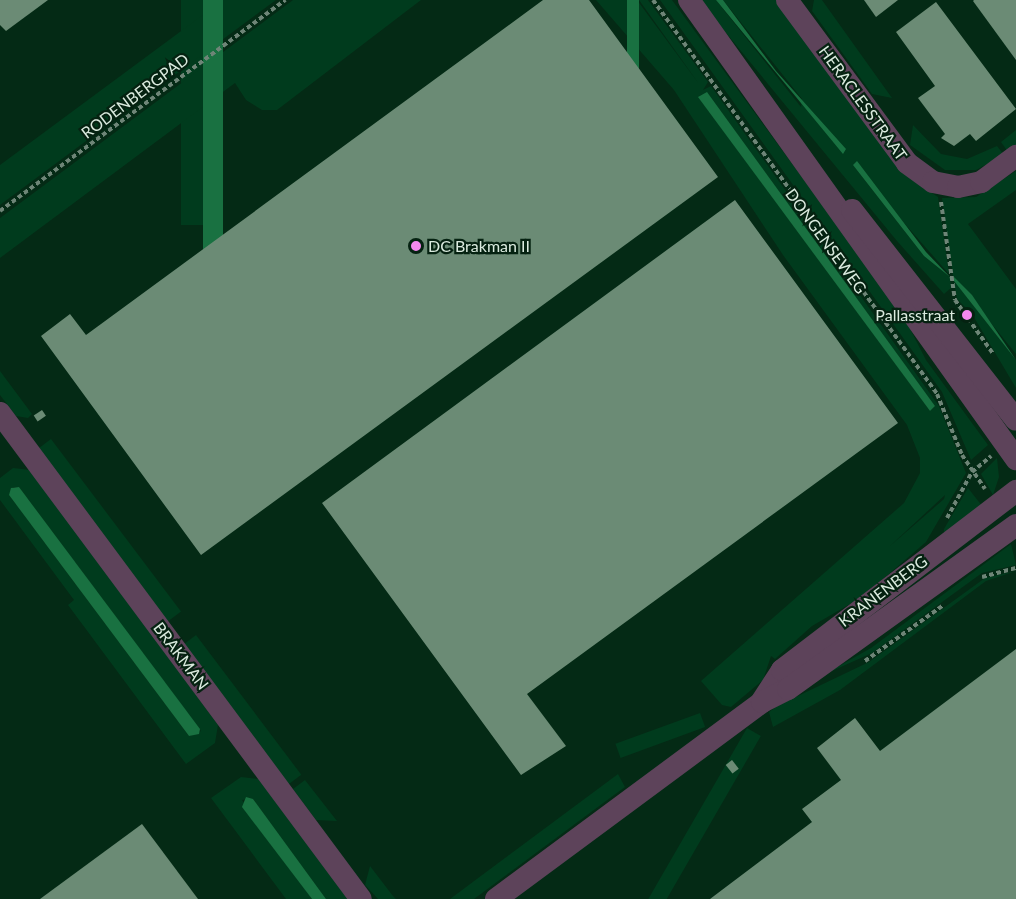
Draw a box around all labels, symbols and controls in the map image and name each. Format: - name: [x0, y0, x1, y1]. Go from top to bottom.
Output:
- street label: HERACLESSTRAAT: [815, 42, 911, 164]
- street label: RODENBERGPAD: [78, 49, 192, 143]
- street label: DONGENSEWEG: [781, 185, 871, 297]
- place label: DC Brakman II: [428, 236, 530, 256]
- marker: DC Brakman II: [409, 239, 423, 253]
- place label: Pallasstraat: [875, 305, 955, 325]
- marker: Pallasstraat: [960, 308, 974, 322]
- street label: KRANENBERG: [835, 551, 931, 631]
- street label: BRAKMAN: [149, 618, 213, 694]

